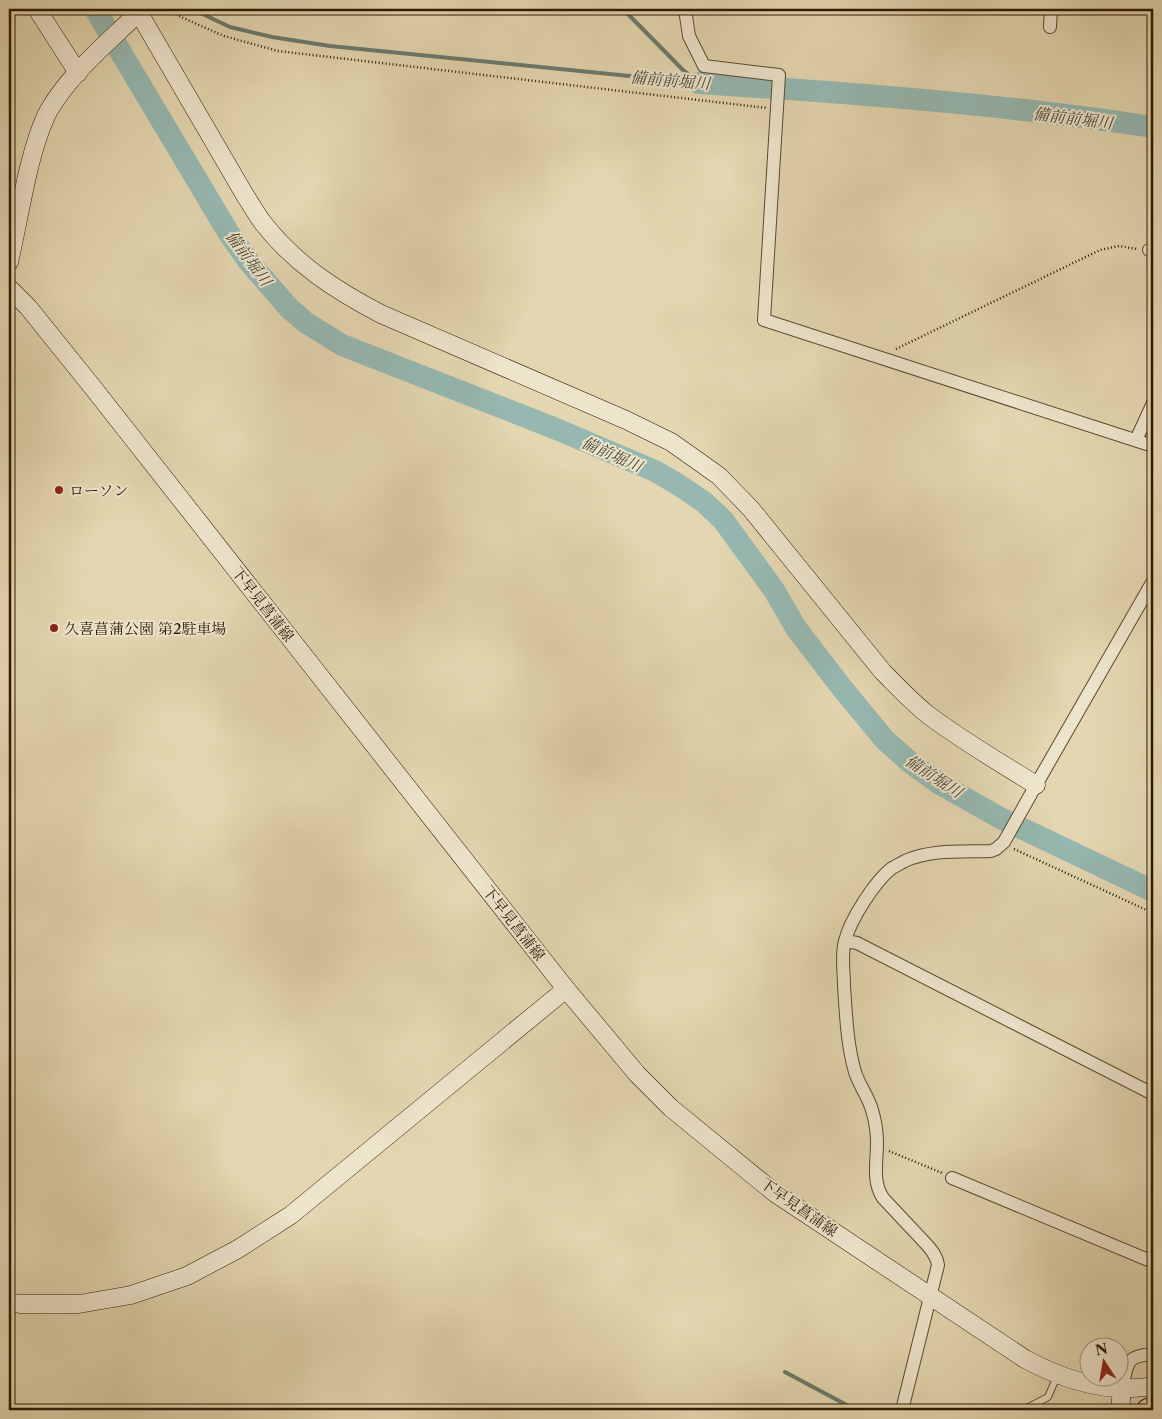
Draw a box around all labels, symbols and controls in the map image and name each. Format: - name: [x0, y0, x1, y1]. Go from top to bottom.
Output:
- water label: 備前前堀川: [629, 67, 713, 94]
- water label: 備前前堀川: [1032, 103, 1116, 133]
- water label: 備前堀川: [222, 226, 277, 291]
- water label: 備前堀川: [579, 432, 647, 477]
- place label: ローソン: [69, 481, 128, 500]
- marker: ローソン: [53, 484, 65, 496]
- street label: 下早見菖蒲線: [228, 563, 298, 645]
- place label: 久喜菖蒲公園 第2駐車場: [64, 619, 227, 638]
- marker: 久喜菖蒲公園 第2駐車場: [48, 622, 60, 634]
- water label: 備前堀川: [902, 750, 968, 803]
- street label: 下早見菖蒲線: [479, 882, 549, 964]
- street label: 下早見菖蒲線: [757, 1173, 841, 1241]
- north arrow: [1080, 1336, 1130, 1386]
- text: N: [1093, 1339, 1109, 1359]

